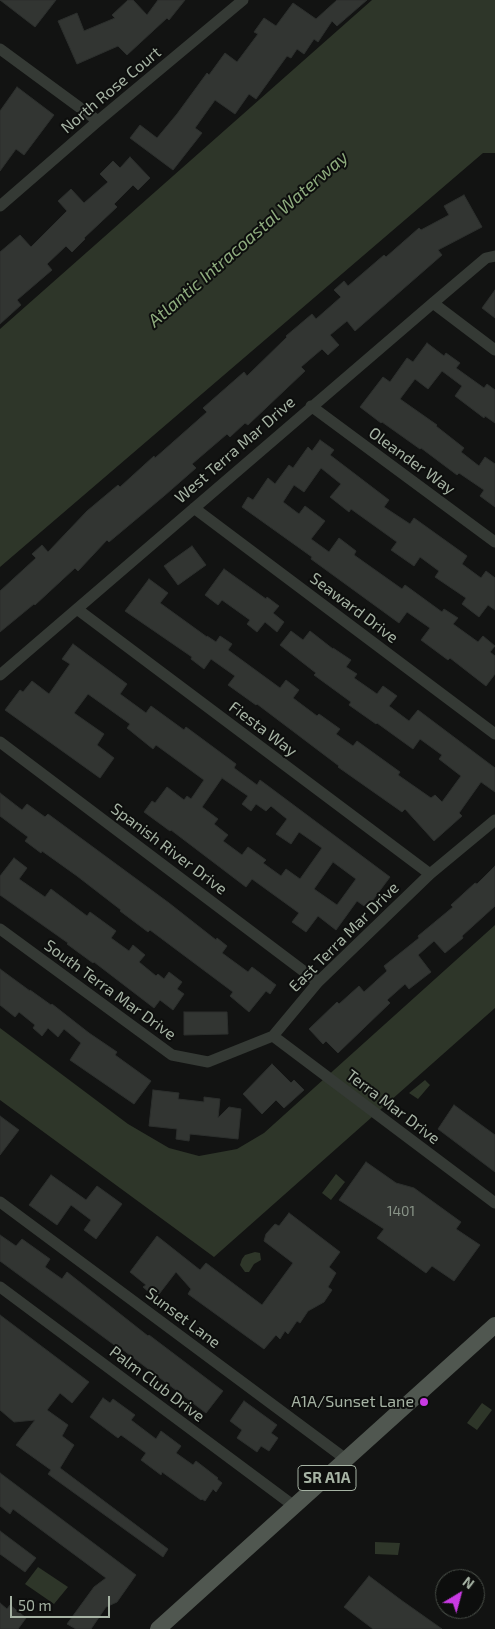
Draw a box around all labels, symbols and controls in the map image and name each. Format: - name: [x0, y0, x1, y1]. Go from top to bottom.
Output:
- street label: North Rose Court: [57, 43, 165, 137]
- water label: Atlantic Intracoastal Waterway: [144, 146, 352, 332]
- street label: West Terra Mar Drive: [171, 392, 299, 508]
- street label: Oleander Way: [365, 423, 459, 499]
- street label: Seaward Drive: [306, 569, 402, 647]
- street label: Fiesta Way: [225, 697, 301, 761]
- street label: Spanish River Drive: [107, 799, 231, 899]
- street label: East Terra Mar Drive: [285, 878, 403, 996]
- street label: South Terra Mar Drive: [40, 936, 180, 1044]
- street label: Terra Mar Drive: [342, 1066, 444, 1148]
- house number: 1401: [387, 1203, 415, 1219]
- street label: Sunset Lane: [142, 1284, 224, 1352]
- street label: Palm Club Drive: [106, 1342, 208, 1426]
- place label: A1A/Sunset Lane: [291, 1392, 414, 1412]
- marker: A1A/Sunset Lane: [418, 1396, 430, 1408]
- road number: SR A1A: [298, 1466, 356, 1490]
- north arrow: [435, 1569, 485, 1619]
- text: N: [460, 1573, 478, 1592]
- scale bar: [12, 1586, 112, 1618]
- text: 50 m: [18, 1596, 52, 1614]

